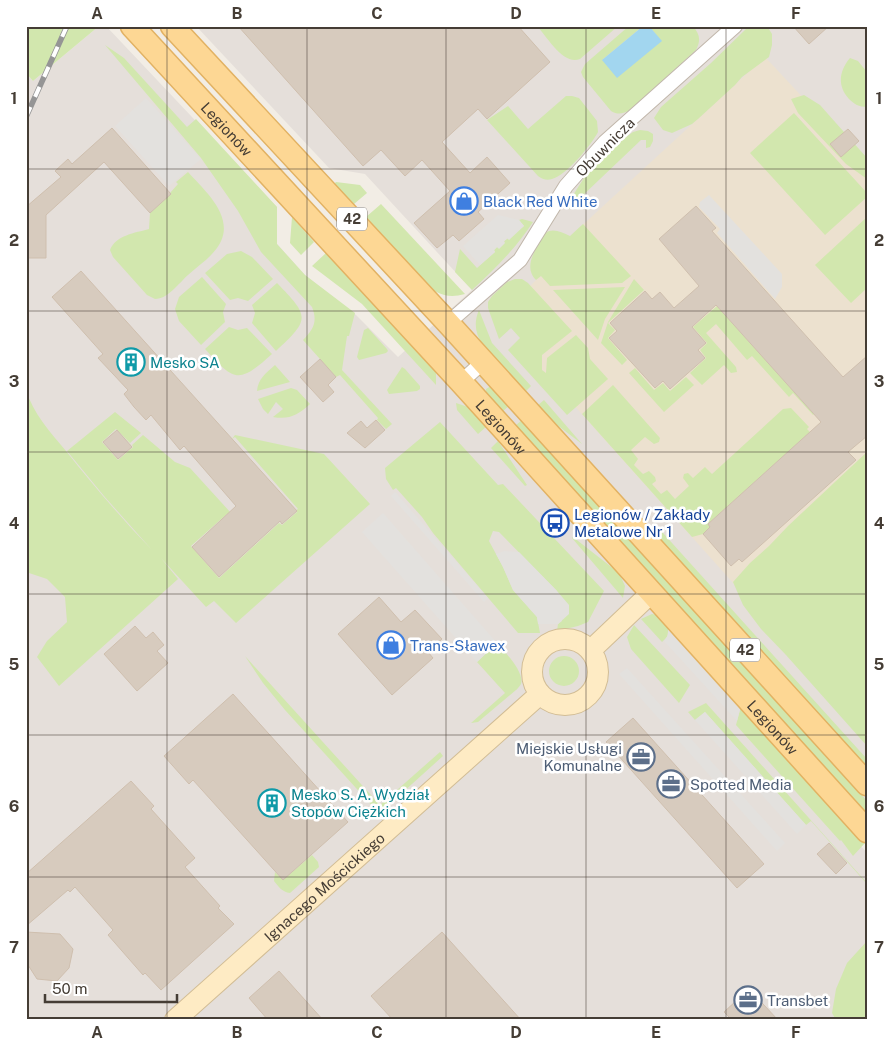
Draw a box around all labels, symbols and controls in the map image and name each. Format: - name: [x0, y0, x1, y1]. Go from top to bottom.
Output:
- text: A: [91, 4, 103, 23]
- text: B: [232, 4, 243, 23]
- text: C: [371, 4, 383, 23]
- text: D: [510, 4, 522, 23]
- text: E: [651, 4, 661, 23]
- text: F: [791, 4, 801, 23]
- text: 1: [11, 89, 17, 108]
- text: 1: [876, 89, 882, 108]
- street label: Legionów: [198, 98, 256, 159]
- street label: Obuwnicza: [572, 114, 638, 180]
- shop icon: Black Red White: [449, 186, 479, 216]
- place label: Black Red White: [483, 193, 597, 210]
- road number: 42: [337, 208, 367, 230]
- text: 2: [9, 231, 19, 250]
- text: 2: [874, 231, 884, 250]
- building icon: Mesko SA: [116, 347, 146, 377]
- place label: Mesko SA: [150, 354, 220, 371]
- text: 3: [9, 372, 19, 391]
- text: 3: [874, 372, 884, 391]
- street label: Legionów: [473, 396, 530, 458]
- place label: Legionów / Zakłady Metalowe Nr 1: [574, 506, 710, 540]
- bus stop icon: Legionów / Zakłady Metalowe Nr 1: [540, 508, 570, 538]
- text: 4: [9, 514, 20, 533]
- text: 4: [874, 514, 885, 533]
- shop icon: Trans-Sławex: [376, 630, 406, 660]
- place label: Trans-Sławex: [410, 637, 506, 654]
- road number: 42: [730, 638, 760, 662]
- text: 5: [9, 655, 20, 674]
- text: 5: [874, 655, 885, 674]
- street label: Legionów: [744, 696, 802, 758]
- place label: Miejskie Usługi Komunalne: [516, 740, 622, 774]
- office icon: Miejskie Usługi Komunalne: [626, 742, 656, 772]
- office icon: Spotted Media: [656, 769, 686, 799]
- place label: Spotted Media: [690, 776, 792, 793]
- place label: Mesko S. A. Wydział Stopów Ciężkich: [291, 786, 430, 820]
- building icon: Mesko S. A. Wydział Stopów Ciężkich: [257, 788, 287, 818]
- text: 6: [9, 797, 19, 816]
- text: 6: [874, 797, 884, 816]
- street label: Ignacego Mościckiego: [261, 829, 388, 945]
- text: 7: [9, 938, 19, 957]
- text: 7: [874, 938, 884, 957]
- scale bar: [45, 971, 178, 1003]
- text: 50 m: [52, 980, 87, 997]
- office icon: Transbet: [733, 985, 763, 1015]
- place label: Transbet: [767, 992, 829, 1009]
- text: A: [91, 1023, 103, 1042]
- text: B: [232, 1023, 243, 1042]
- text: C: [371, 1023, 383, 1042]
- text: D: [510, 1023, 522, 1042]
- text: E: [651, 1023, 661, 1042]
- text: F: [791, 1023, 801, 1042]

